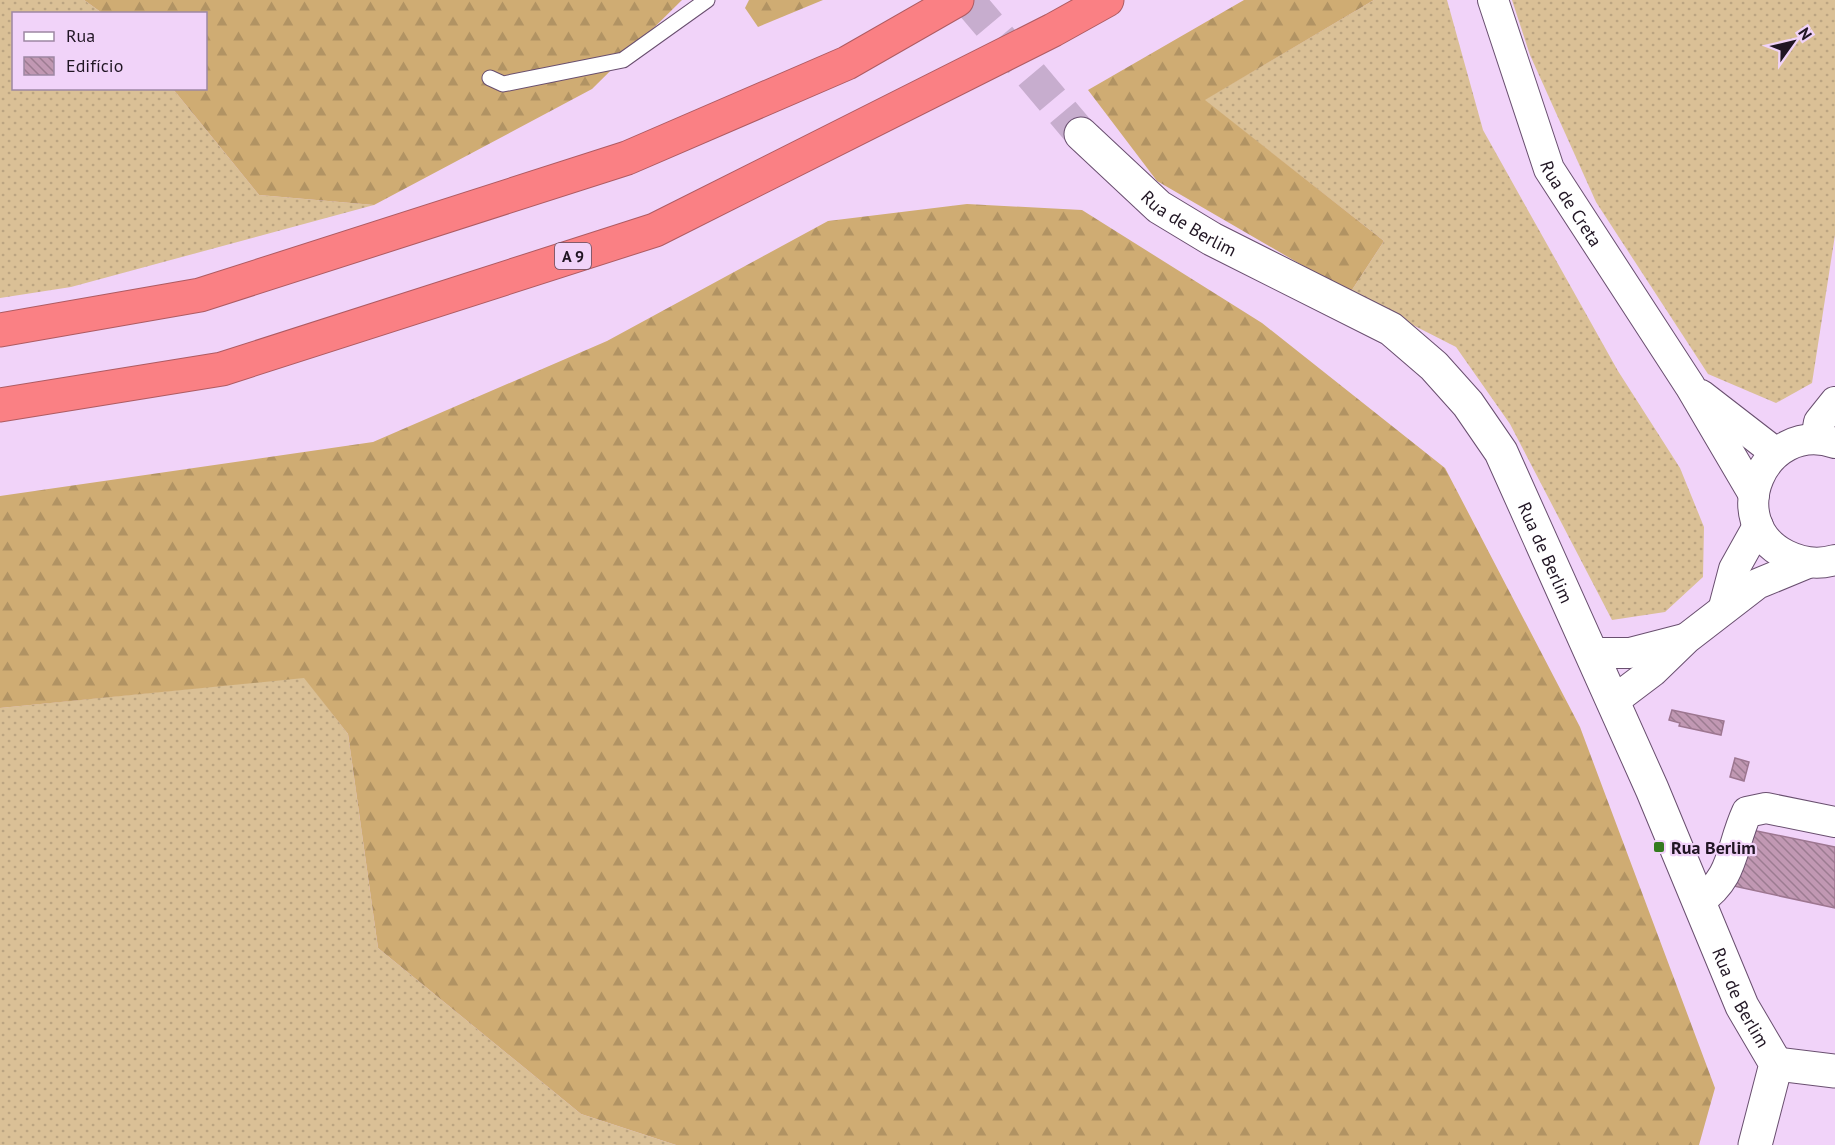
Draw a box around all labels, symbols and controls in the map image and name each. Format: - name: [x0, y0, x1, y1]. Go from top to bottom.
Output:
- legend: [12, 12, 207, 90]
- north arrow: [1763, 12, 1823, 72]
- text: Rua: [66, 24, 95, 47]
- text: N: [1794, 24, 1817, 44]
- text: Edifício: [66, 54, 123, 77]
- street label: Rua de Creta: [1536, 158, 1608, 251]
- street label: Rua de Berlim: [1137, 185, 1241, 261]
- road number: A 9: [555, 243, 591, 269]
- street label: Rua de Berlim: [1513, 498, 1579, 606]
- place label: Rua Berlim: [1671, 836, 1756, 859]
- marker: Rua Berlim: [1652, 840, 1666, 854]
- street label: Rua de Berlim: [1707, 944, 1775, 1051]

